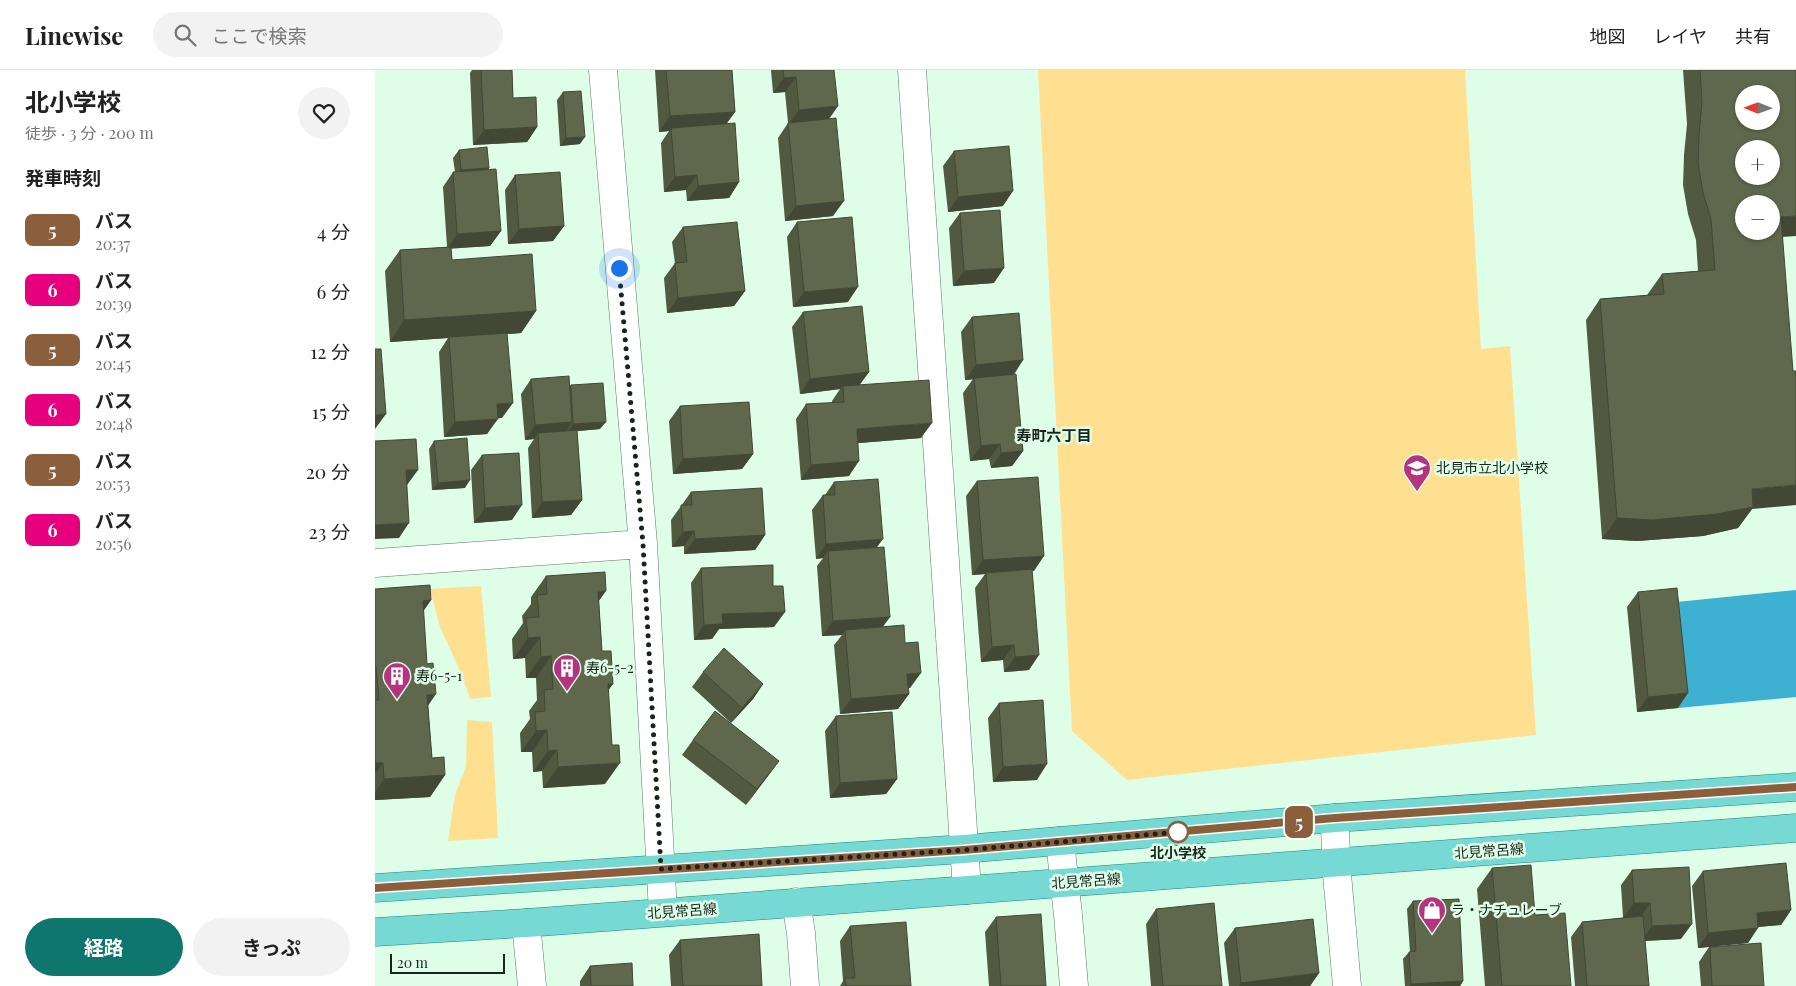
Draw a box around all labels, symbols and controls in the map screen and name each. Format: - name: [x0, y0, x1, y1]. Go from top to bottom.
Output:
- search box: [153, 12, 503, 57]
- text: Linewise: [25, 19, 123, 51]
- icon: search: [171, 21, 199, 49]
- text: ここで検索: [211, 22, 306, 48]
- text: 地図: [1590, 24, 1626, 48]
- text: レイヤ: [1654, 24, 1707, 48]
- text: 共有: [1735, 24, 1771, 48]
- text: 北小学校: [25, 85, 121, 117]
- north arrow: [1735, 85, 1780, 130]
- map controls: [1735, 85, 1780, 240]
- button: heart: [298, 87, 350, 139]
- text: 徒歩 · 3 分 · 200 m: [25, 122, 154, 143]
- button: +: [1735, 140, 1780, 185]
- text: 発車時刻: [25, 164, 101, 190]
- button: −: [1735, 195, 1780, 240]
- text: バス: [95, 207, 133, 233]
- text: 5: [48, 218, 57, 242]
- text: 4 分: [317, 218, 350, 244]
- text: 20:37: [95, 233, 130, 254]
- your location: [607, 256, 632, 281]
- text: バス: [95, 267, 133, 293]
- text: 6: [47, 278, 58, 302]
- text: 6 分: [316, 278, 350, 304]
- text: 20:39: [95, 293, 132, 314]
- text: バス: [95, 327, 133, 353]
- text: 5: [48, 338, 57, 362]
- text: 12 分: [310, 338, 350, 364]
- text: 20:45: [95, 353, 131, 374]
- text: バス: [95, 387, 133, 413]
- text: 6: [47, 398, 58, 422]
- text: 15 分: [312, 398, 350, 424]
- text: 20:48: [95, 413, 133, 434]
- district label: 寿町六丁目: [1016, 425, 1092, 445]
- text: バス: [95, 447, 133, 473]
- school or university icon: 北見市立北小学校: [1402, 453, 1432, 492]
- text: 5: [48, 458, 57, 482]
- text: 20 分: [306, 458, 350, 484]
- place label: 北見市立北小学校: [1436, 458, 1548, 477]
- text: 20:53: [95, 473, 130, 494]
- text: バス: [95, 507, 133, 533]
- text: 6: [47, 518, 58, 542]
- text: 23 分: [309, 518, 350, 544]
- text: 20:56: [95, 533, 131, 554]
- building icon: 寿6-5-2: [552, 653, 582, 692]
- place label: 寿6-5-2: [586, 658, 634, 677]
- building icon: 寿6-5-1: [382, 661, 412, 700]
- place label: 寿6-5-1: [416, 666, 462, 685]
- line badge: 5: [1283, 806, 1315, 838]
- text: 5: [1295, 810, 1303, 834]
- marker: 北小学校: [1167, 821, 1189, 843]
- street label: 北見常呂線: [1453, 839, 1525, 862]
- place label: 北小学校: [1150, 843, 1206, 862]
- street label: 北見常呂線: [1050, 869, 1122, 892]
- shop icon: ラ・ナチュレーブ: [1417, 895, 1447, 934]
- street label: 北見常呂線: [646, 899, 718, 922]
- place label: ラ・ナチュレーブ: [1451, 900, 1562, 919]
- button: 経路: [25, 918, 183, 976]
- button: きっぷ: [193, 918, 350, 976]
- scale bar: [390, 951, 505, 974]
- text: 20 m: [397, 953, 428, 972]

